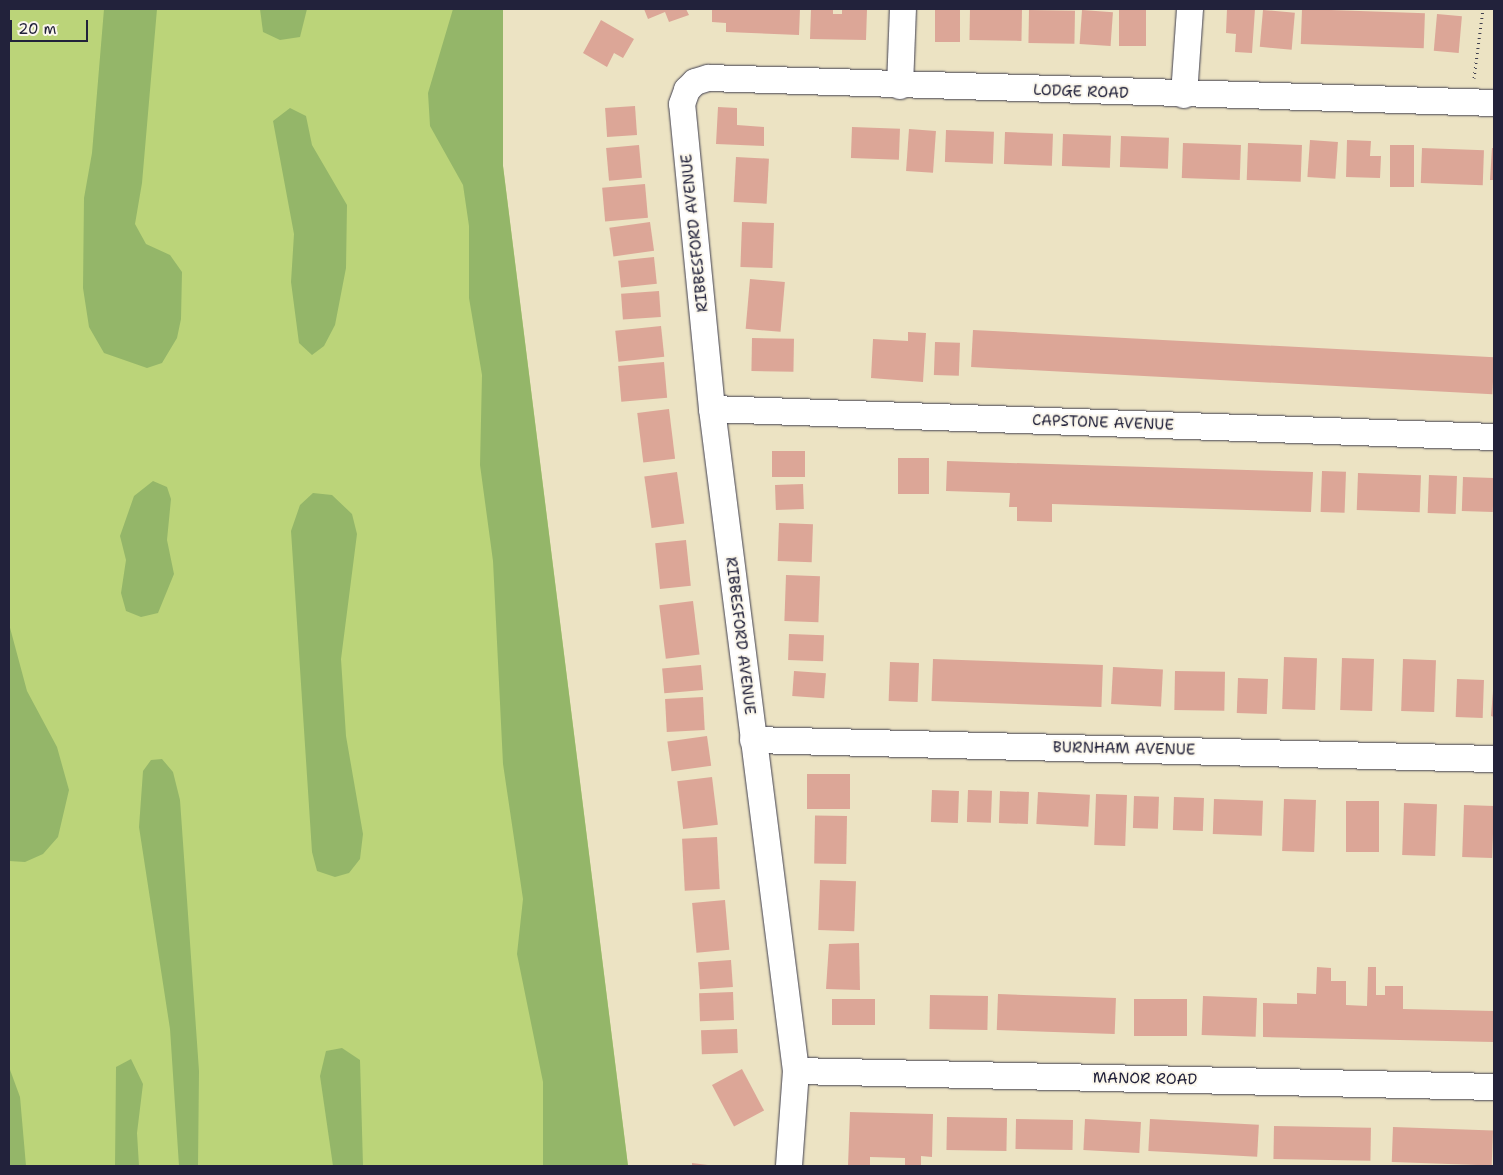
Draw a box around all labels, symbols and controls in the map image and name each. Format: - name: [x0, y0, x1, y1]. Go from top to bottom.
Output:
- scale bar: [12, 10, 90, 42]
- text: 20 m: [18, 19, 57, 39]
- street label: LODGE ROAD: [1033, 81, 1129, 103]
- street label: RIBBESFORD AVENUE: [678, 153, 712, 313]
- street label: CAPSTONE AVENUE: [1032, 412, 1174, 434]
- street label: RIBBESFORD AVENUE: [721, 556, 759, 716]
- street label: BURNHAM AVENUE: [1053, 739, 1195, 759]
- street label: MANOR ROAD: [1093, 1069, 1197, 1089]

